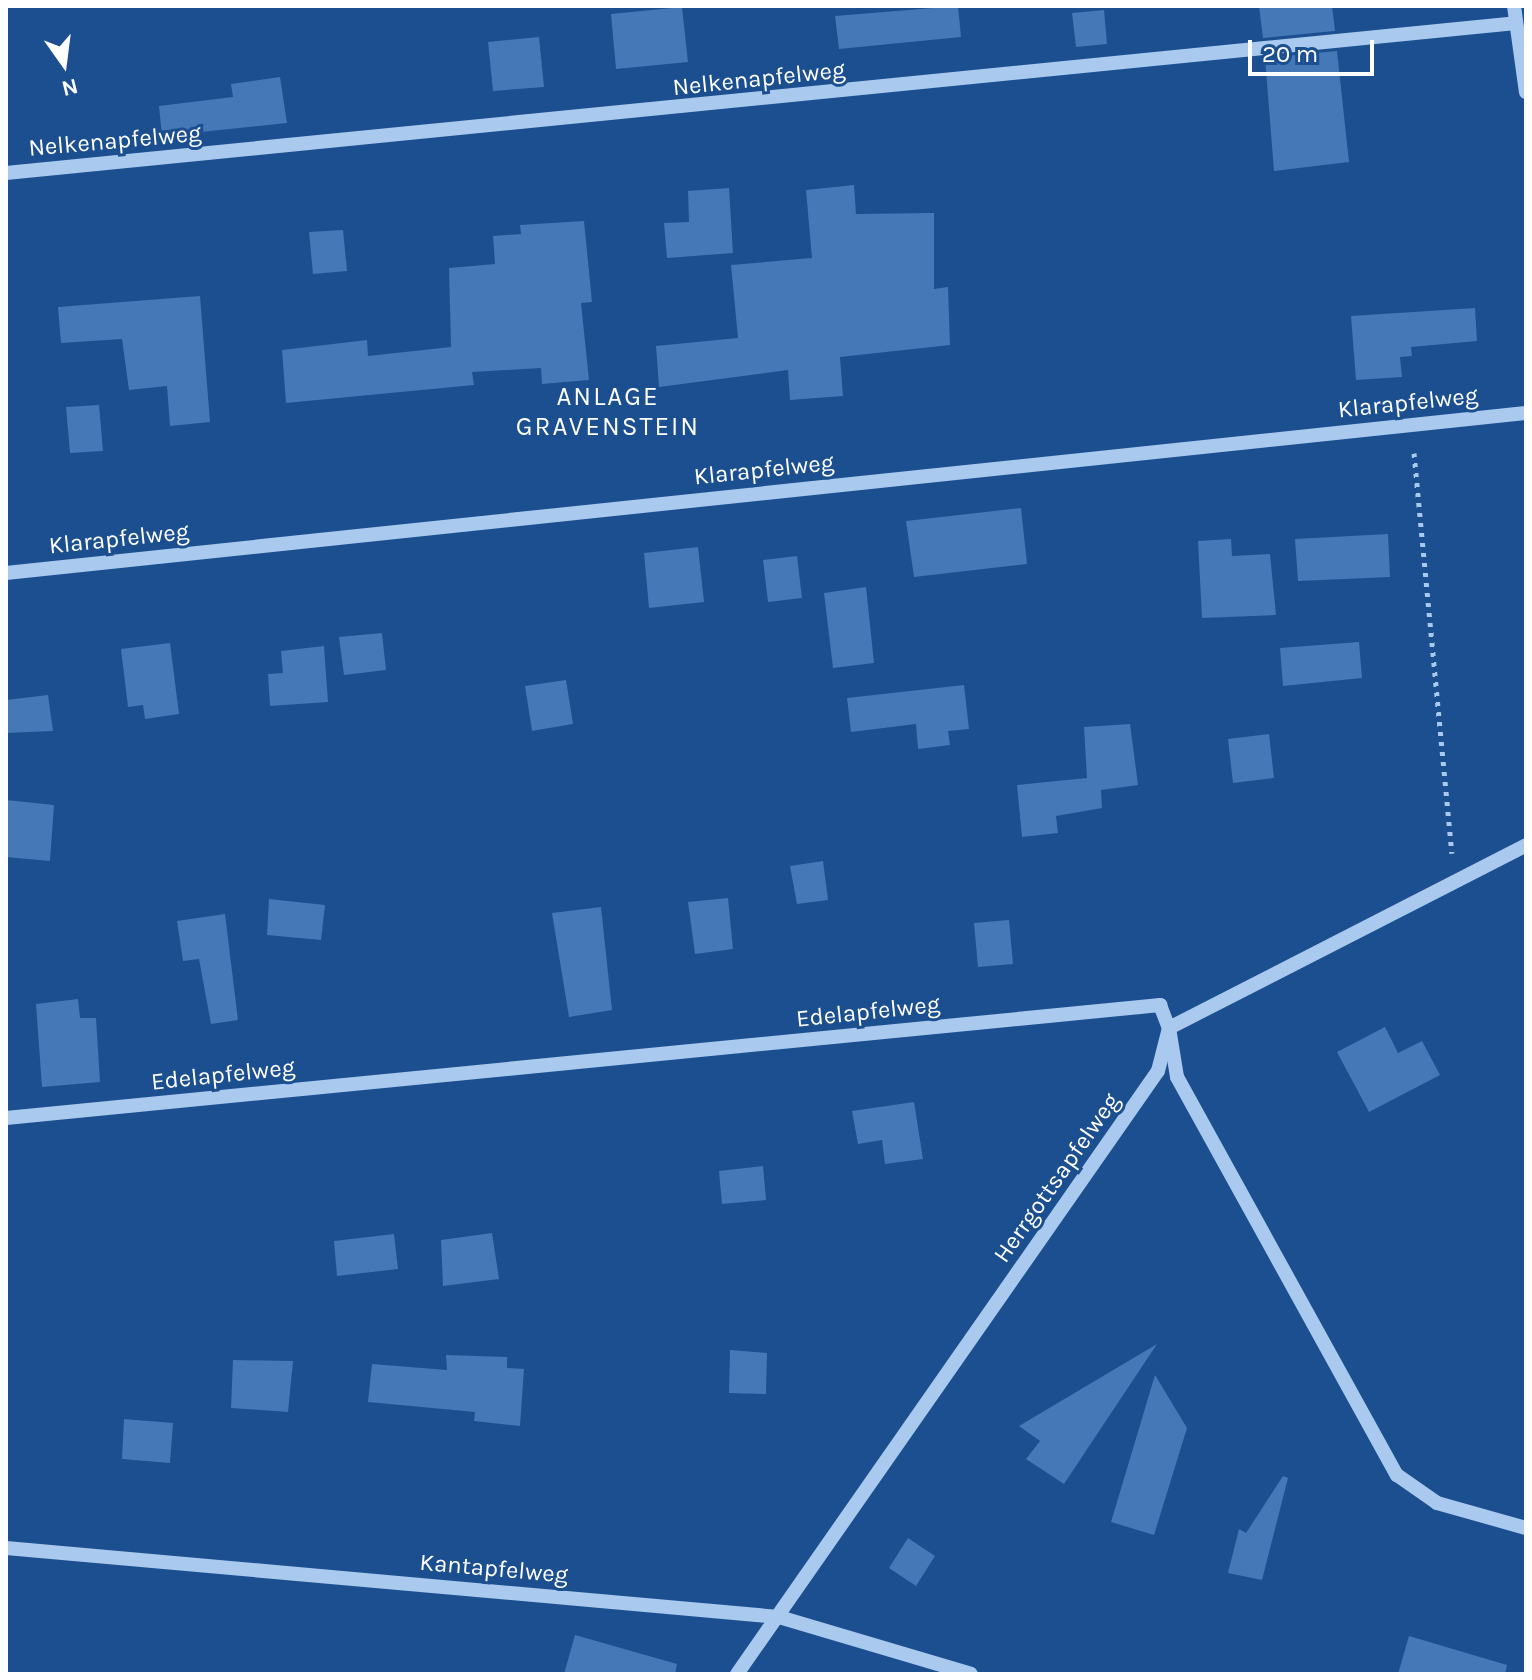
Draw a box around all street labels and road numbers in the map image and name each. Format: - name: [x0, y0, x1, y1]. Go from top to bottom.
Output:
- street label: Nelkenapfelweg: [671, 56, 847, 102]
- street label: Nelkenapfelweg: [27, 119, 203, 163]
- street label: Klarapfelweg: [1336, 381, 1480, 425]
- street label: Klarapfelweg: [692, 448, 836, 492]
- street label: Klarapfelweg: [47, 517, 191, 561]
- street label: Edelapfelweg: [795, 990, 941, 1034]
- street label: Edelapfelweg: [150, 1053, 296, 1097]
- street label: Herrgottsapfelweg: [988, 1088, 1126, 1268]
- street label: Kantapfelweg: [418, 1548, 570, 1590]

